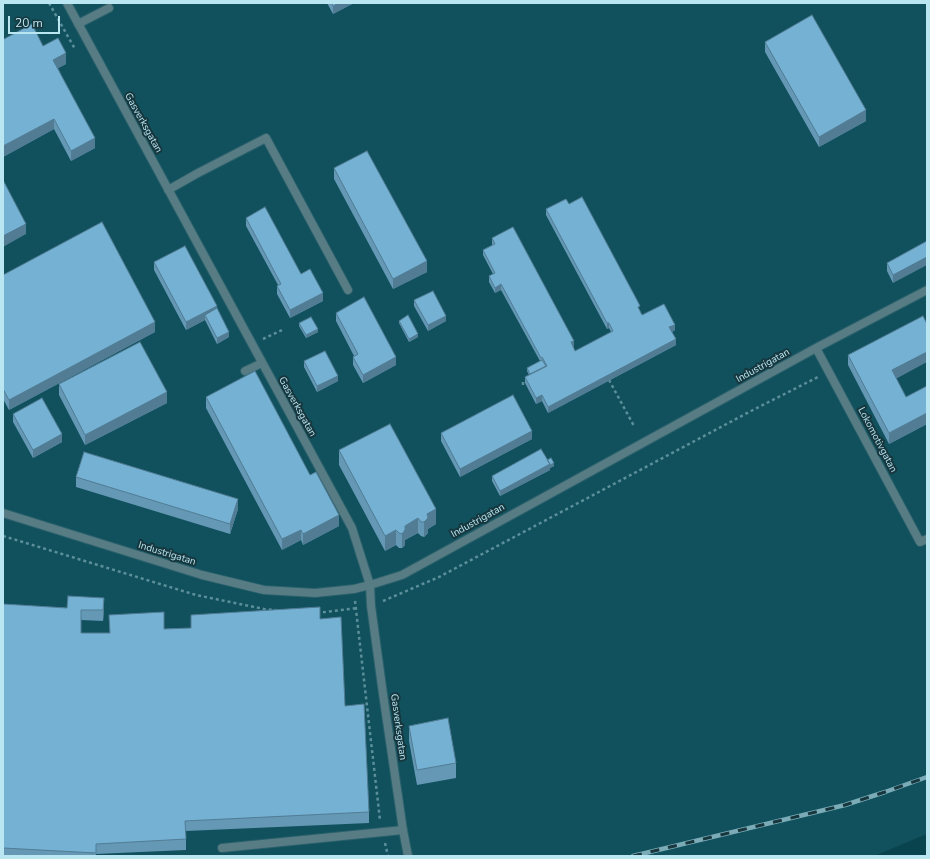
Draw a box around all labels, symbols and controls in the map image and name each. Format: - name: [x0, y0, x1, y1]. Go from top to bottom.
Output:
- scale bar: [10, 8, 62, 34]
- text: 20 m: [15, 15, 43, 31]
- street label: Gasverksgatan: [122, 91, 164, 155]
- street label: Industrigatan: [734, 346, 792, 386]
- street label: Gasverksgatan: [276, 375, 318, 439]
- street label: Lokomotivgatan: [855, 405, 899, 475]
- street label: Industrigatan: [449, 501, 507, 541]
- street label: Industrigatan: [137, 540, 197, 568]
- street label: Gasverksgatan: [387, 693, 409, 761]

